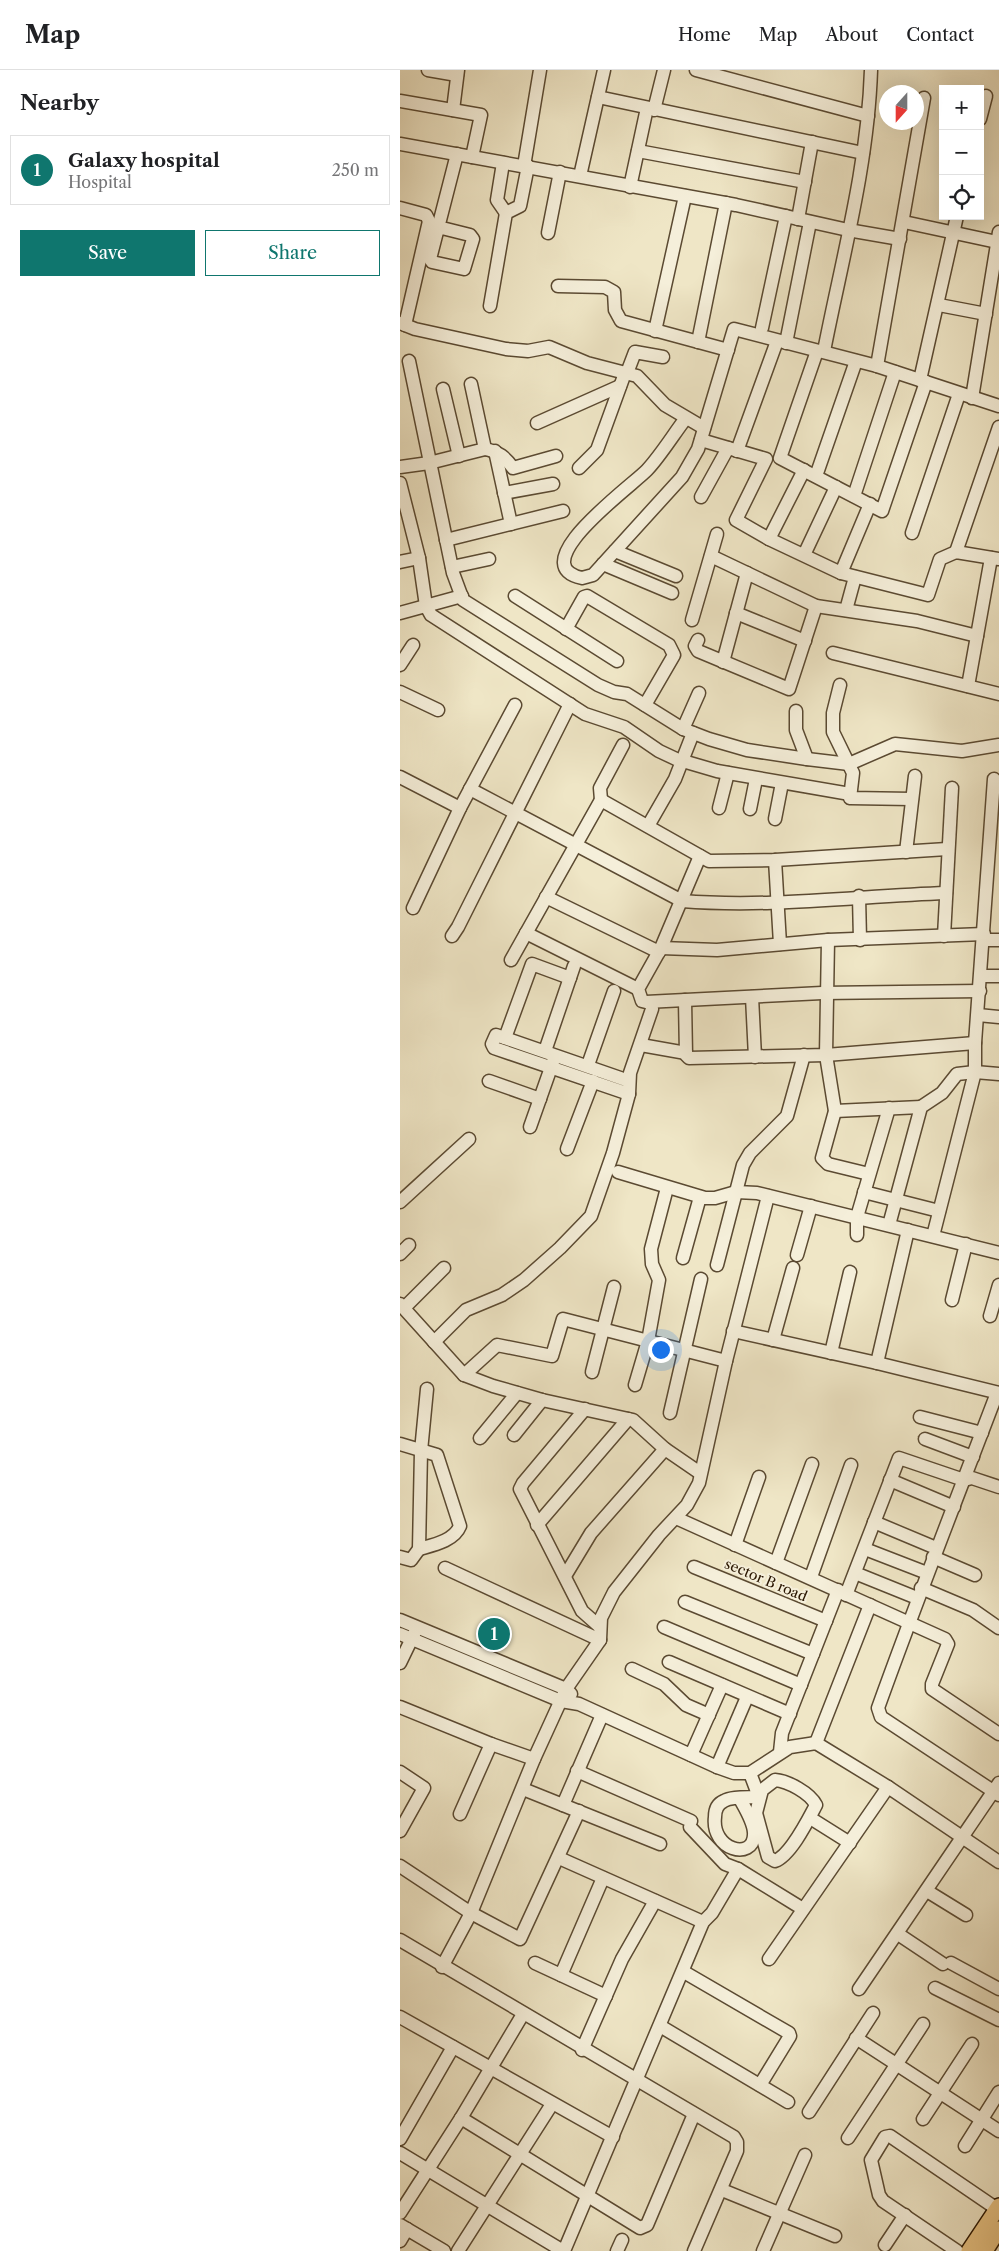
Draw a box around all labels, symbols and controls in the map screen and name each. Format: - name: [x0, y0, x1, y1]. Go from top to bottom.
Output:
- text: Map: [25, 20, 80, 49]
- text: Home: [678, 24, 731, 46]
- text: Map: [759, 24, 797, 46]
- text: About: [825, 24, 878, 46]
- text: Contact: [906, 24, 974, 46]
- north arrow: [879, 85, 924, 130]
- map controls: [939, 85, 984, 220]
- button: +: [939, 85, 984, 130]
- text: Nearby: [20, 90, 99, 115]
- button: −: [939, 130, 984, 175]
- text: Galaxy hospital: [68, 149, 220, 172]
- text: 1: [33, 160, 41, 180]
- text: 250 m: [332, 160, 379, 180]
- text: Hospital: [68, 172, 132, 192]
- button: locate: [939, 175, 984, 220]
- button: Save: [20, 230, 195, 276]
- button: Share: [205, 230, 380, 276]
- your location: [648, 1337, 674, 1363]
- street label: sector B road: [722, 1555, 810, 1606]
- pin: 1: [478, 1615, 510, 1653]

